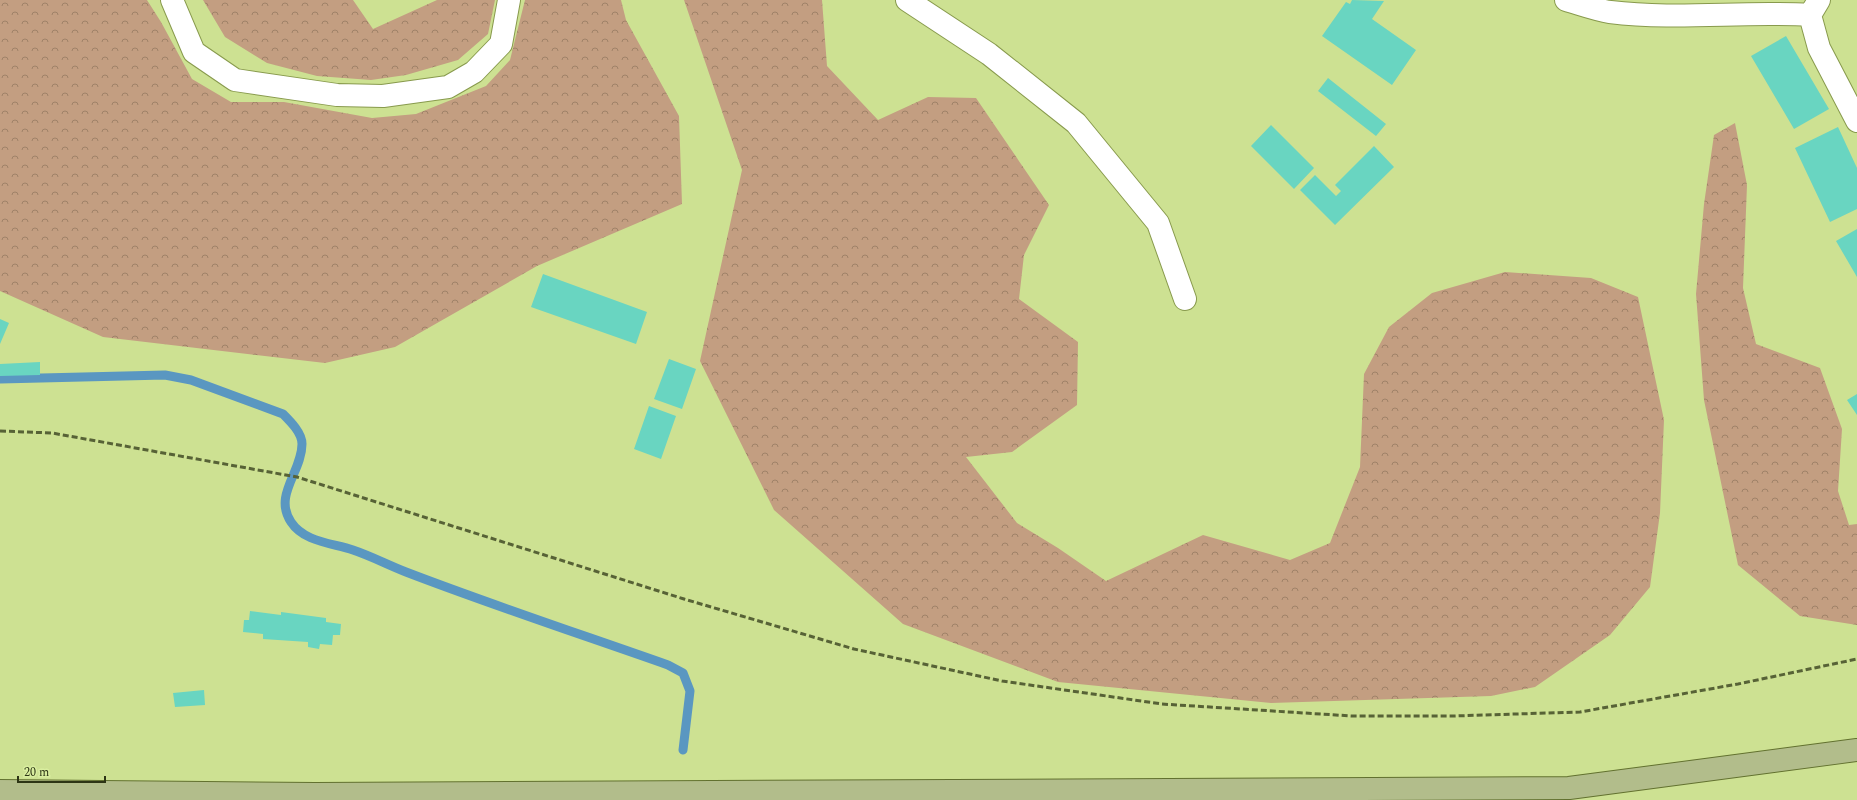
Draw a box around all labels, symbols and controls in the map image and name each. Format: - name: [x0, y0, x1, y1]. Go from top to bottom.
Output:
- scale bar: [18, 758, 105, 784]
- text: 20 m: [24, 763, 49, 782]

